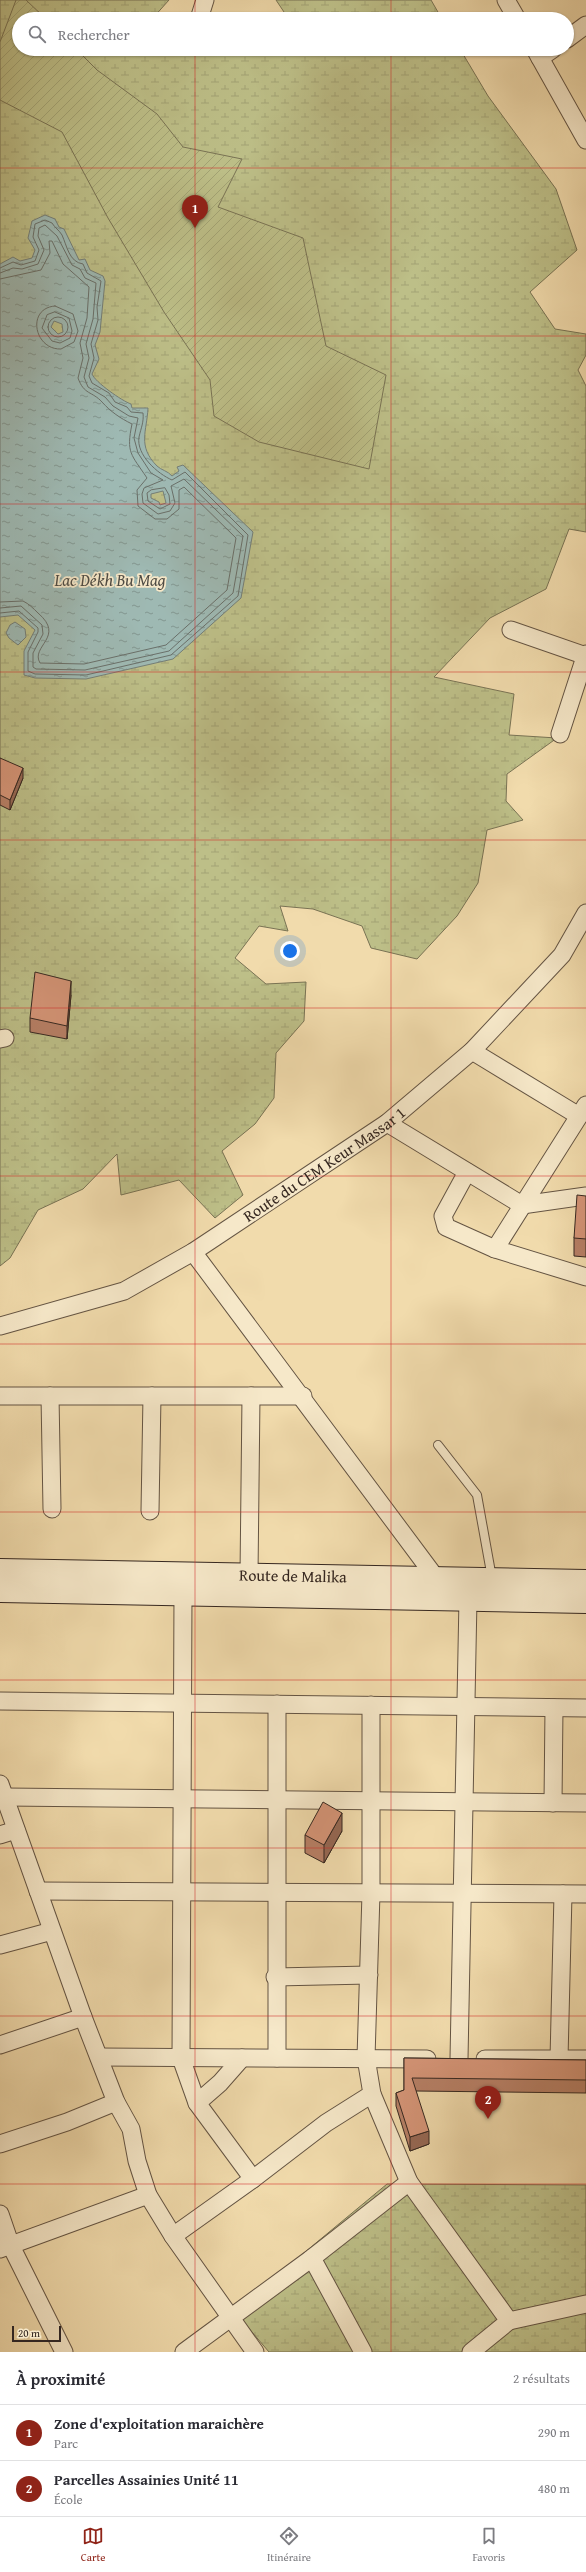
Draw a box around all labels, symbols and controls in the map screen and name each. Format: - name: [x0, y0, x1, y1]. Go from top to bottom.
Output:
- search box: [12, 12, 574, 56]
- icon: search: [26, 23, 48, 45]
- text: Rechercher: [58, 24, 130, 45]
- pin: 1: [182, 195, 208, 228]
- water label: Lac Dékh Bu Mag: [53, 567, 166, 592]
- your location: [280, 941, 300, 961]
- street label: Route du CEM Keur Massar 1: [238, 1100, 411, 1228]
- street label: Route de Malika: [239, 1562, 347, 1589]
- pin: 2: [475, 2086, 501, 2119]
- scale bar: [12, 2324, 61, 2343]
- text: 20 m: [18, 2325, 40, 2341]
- text: À proximité: [16, 2366, 105, 2391]
- text: 2 résultats: [513, 2369, 570, 2388]
- text: Zone d'exploitation maraichère: [54, 2413, 264, 2434]
- text: 1: [26, 2423, 32, 2442]
- text: 290 m: [538, 2423, 570, 2442]
- text: Parc: [54, 2434, 78, 2453]
- text: Parcelles Assainies Unité 11: [54, 2469, 239, 2490]
- text: 2: [26, 2479, 32, 2498]
- text: 480 m: [538, 2479, 570, 2498]
- text: École: [54, 2490, 83, 2509]
- tab: Carte: [81, 2525, 106, 2565]
- tab: Itinéraire: [267, 2525, 311, 2565]
- tab: Favoris: [472, 2525, 505, 2565]

